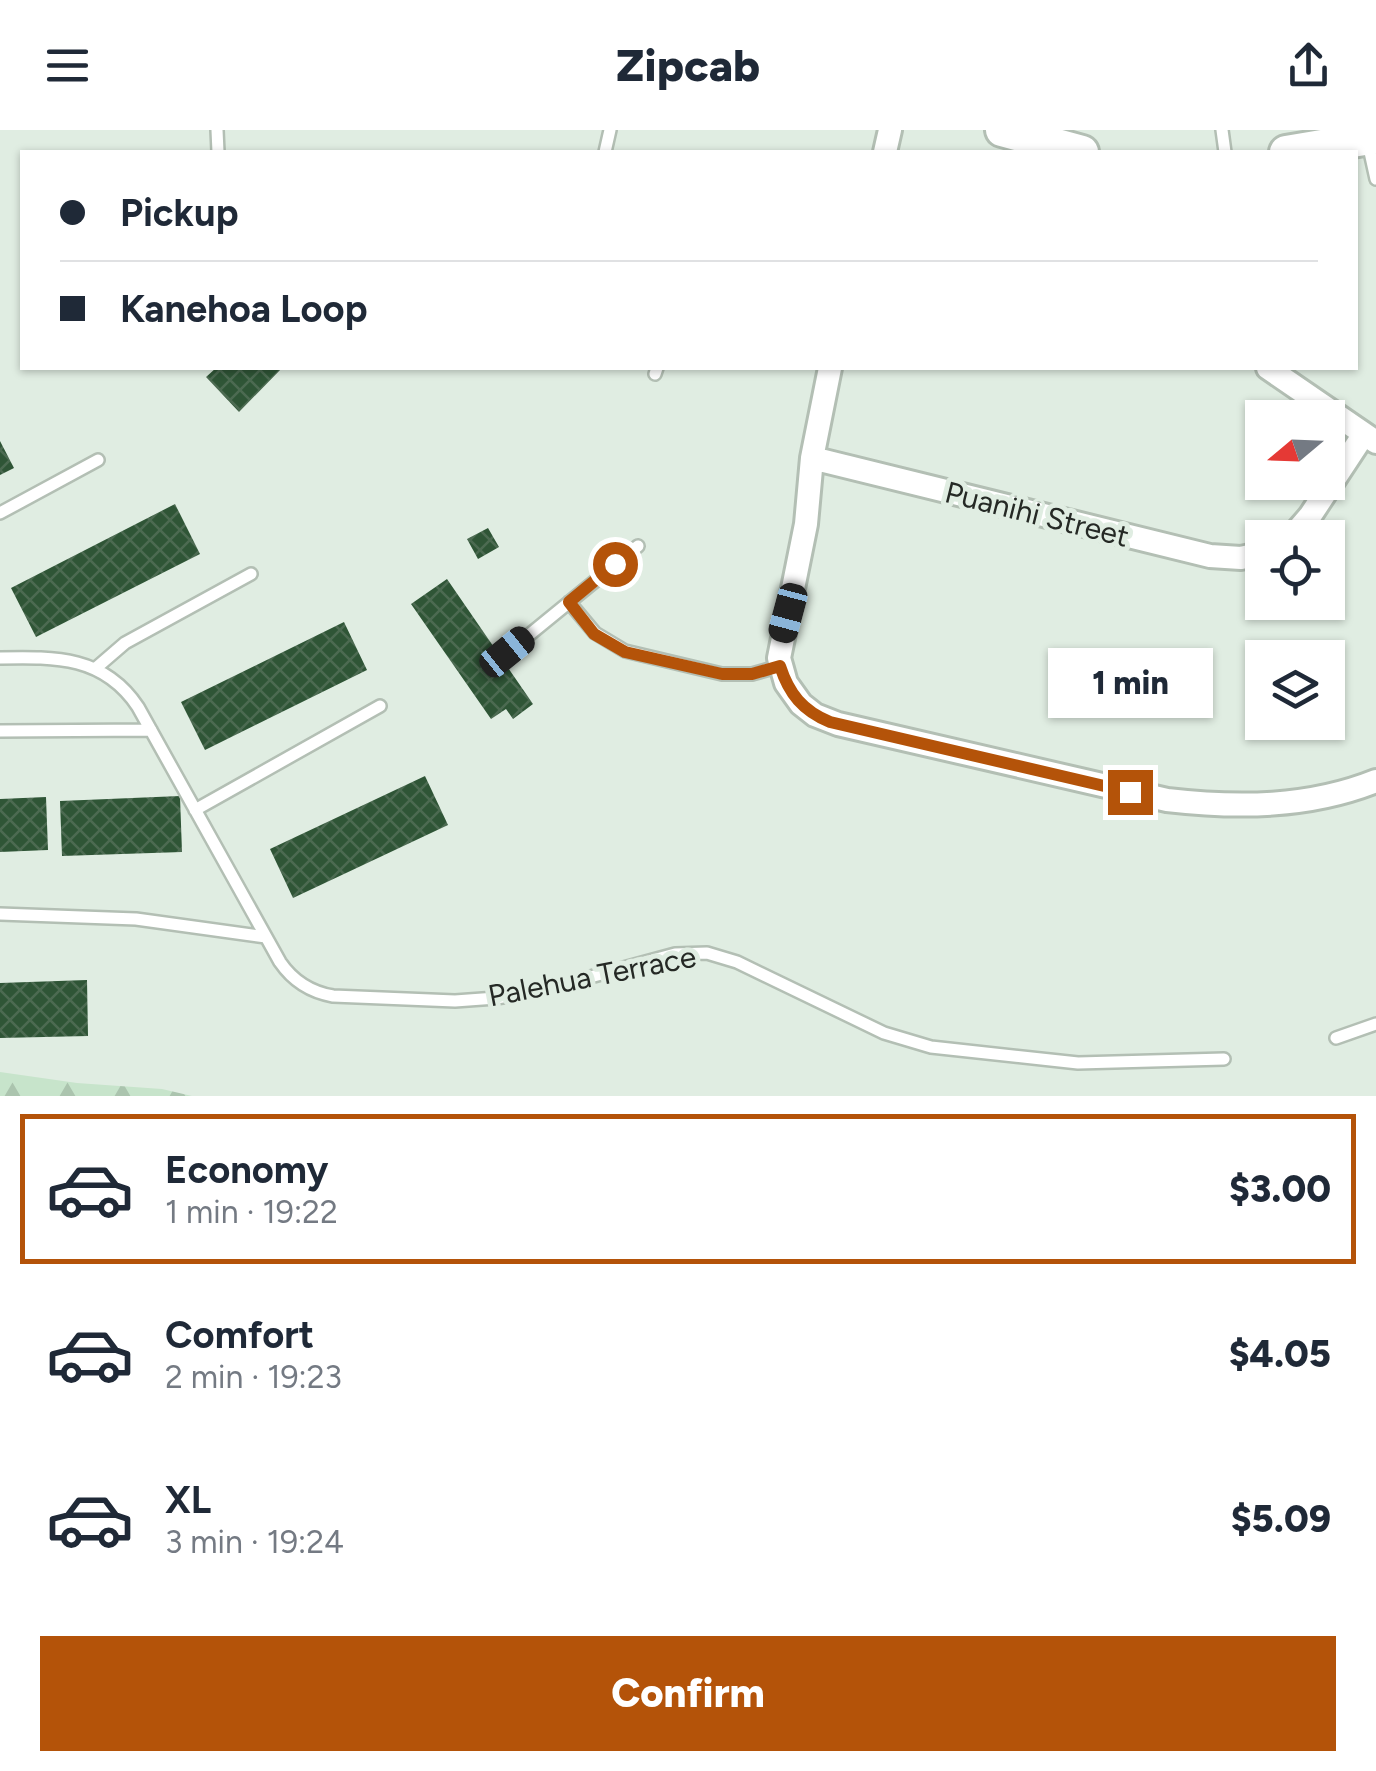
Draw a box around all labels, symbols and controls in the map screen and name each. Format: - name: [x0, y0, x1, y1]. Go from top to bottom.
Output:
- icon: menu: [40, 38, 95, 93]
- text: Zipcab: [616, 38, 760, 92]
- icon: share: [1281, 38, 1336, 93]
- text: Pickup: [120, 190, 238, 236]
- text: Kanehoa Loop: [120, 286, 368, 332]
- north arrow: [1245, 400, 1345, 500]
- map controls: [1245, 400, 1345, 740]
- street label: Puanihi Street: [941, 473, 1133, 555]
- button: locate: [1245, 520, 1345, 620]
- route start: [593, 542, 638, 587]
- car: [766, 580, 810, 646]
- car: [474, 621, 540, 683]
- button: layers: [1245, 640, 1345, 740]
- callout: 1 min: [1048, 647, 1212, 717]
- text: 1 min: [1092, 664, 1169, 702]
- route end: [1108, 770, 1153, 815]
- street label: Palehua Terrace: [485, 938, 699, 1014]
- icon: car: [45, 1144, 135, 1234]
- text: Economy: [165, 1147, 328, 1193]
- text: $3.00: [1229, 1166, 1331, 1212]
- text: 1 min · 19:22: [165, 1193, 338, 1231]
- icon: car: [45, 1309, 135, 1399]
- text: Comfort: [165, 1312, 314, 1358]
- text: $4.05: [1229, 1331, 1331, 1377]
- text: 2 min · 19:23: [165, 1358, 342, 1396]
- icon: car: [45, 1474, 135, 1564]
- text: XL: [165, 1477, 211, 1523]
- text: $5.09: [1231, 1496, 1331, 1542]
- text: 3 min · 19:24: [165, 1523, 344, 1561]
- button: Confirm: [40, 1636, 1336, 1751]

